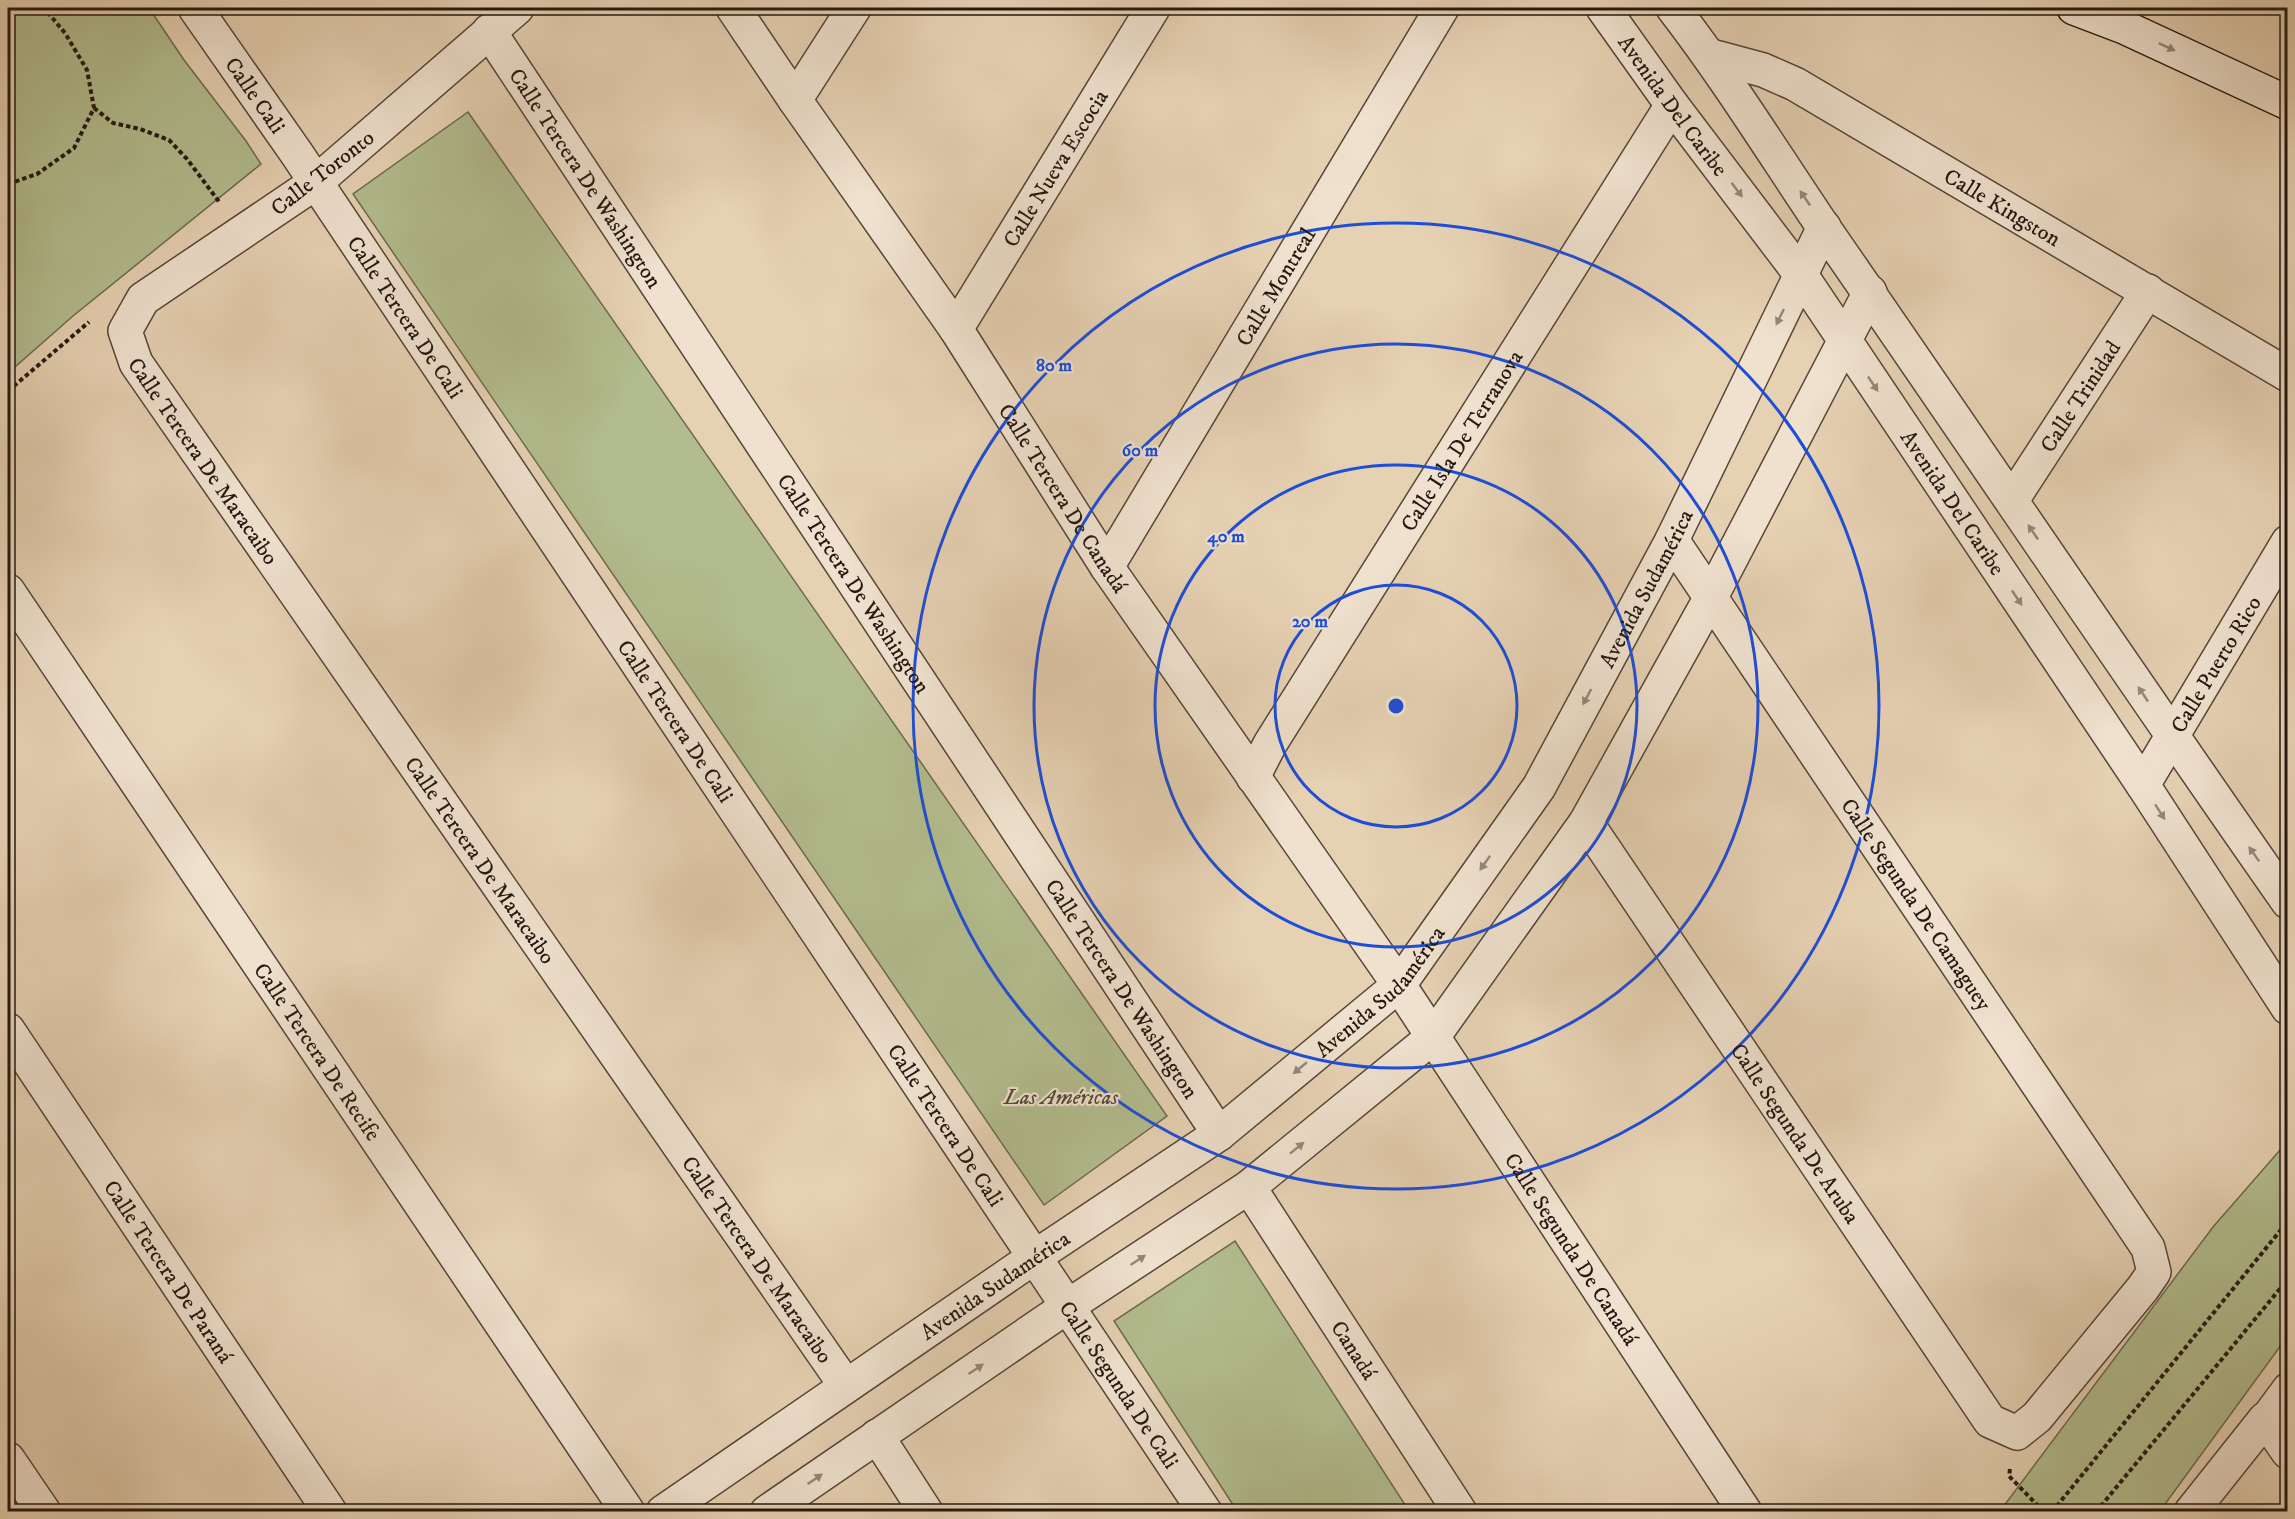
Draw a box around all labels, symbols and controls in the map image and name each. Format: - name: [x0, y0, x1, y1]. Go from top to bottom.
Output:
- street label: Avenida Del Caribe: [1611, 30, 1733, 182]
- one-way arrow: [2158, 42, 2176, 52]
- street label: Calle Cali: [218, 52, 291, 139]
- street label: Calle Tercera De Washington: [502, 64, 668, 294]
- street label: Calle Nueva Escocia: [998, 84, 1115, 252]
- street label: Calle Toronto: [266, 124, 380, 222]
- street label: Calle Kingston: [1939, 163, 2066, 253]
- one-way arrow: [1730, 183, 1742, 198]
- one-way arrow: [1799, 190, 1810, 206]
- street label: Calle Montreal: [1231, 223, 1322, 351]
- street label: Calle Tercera De Cali: [341, 231, 469, 404]
- one-way arrow: [1776, 309, 1785, 326]
- street label: Calle Trinidad: [2035, 336, 2127, 458]
- street label: Calle Isla De Terranova: [1395, 345, 1530, 537]
- street label: Calle Tercera De Maracaibo: [121, 353, 284, 570]
- text: 80 m: [1036, 355, 1073, 377]
- one-way arrow: [1867, 376, 1878, 392]
- street label: Calle Tercera De Canadá: [992, 399, 1133, 599]
- street label: Avenida Del Caribe: [1894, 425, 2010, 581]
- text: 60 m: [1122, 440, 1159, 462]
- street label: Calle Tercera De Washington: [771, 469, 936, 699]
- street label: Avenida Sudamérica: [1594, 505, 1700, 673]
- one-way arrow: [2028, 524, 2039, 540]
- text: 40 m: [1206, 526, 1245, 548]
- one-way arrow: [2011, 590, 2022, 606]
- street label: Calle Puerto Rico: [2165, 591, 2268, 738]
- text: 20 m: [1292, 611, 1328, 633]
- street label: Calle Tercera De Cali: [611, 635, 739, 808]
- one-way arrow: [2137, 686, 2149, 702]
- one-way arrow: [1583, 688, 1593, 706]
- centre of rings: [1386, 696, 1406, 716]
- street label: Calle Tercera De Maracaibo: [398, 752, 561, 970]
- street label: Calle Segunda De Camaguey: [1835, 794, 1997, 1017]
- one-way arrow: [2155, 804, 2166, 821]
- one-way arrow: [2248, 846, 2260, 862]
- one-way arrow: [1479, 854, 1491, 870]
- street label: Calle Tercera De Washington: [1039, 874, 1204, 1105]
- street label: Avenida Sudamérica: [1310, 921, 1452, 1064]
- street label: Calle Tercera De Recife: [247, 958, 386, 1146]
- street label: Calle Segunda De Aruba: [1724, 1038, 1865, 1230]
- street label: Calle Tercera De Cali: [881, 1039, 1009, 1212]
- one-way arrow: [1292, 1061, 1307, 1073]
- park label: Las Américas: [1002, 1084, 1119, 1111]
- one-way arrow: [1289, 1141, 1305, 1154]
- street label: Calle Segunda De Canadá: [1498, 1148, 1644, 1351]
- street label: Calle Tercera De Maracaibo: [675, 1151, 838, 1369]
- street label: Calle Tercera De Paraná: [97, 1175, 239, 1369]
- street label: Avenida Sudamérica: [915, 1225, 1076, 1347]
- one-way arrow: [1130, 1255, 1146, 1266]
- street label: Calle Segunda De Cali: [1053, 1296, 1184, 1474]
- street label: Canadá: [1324, 1316, 1383, 1386]
- one-way arrow: [968, 1363, 985, 1374]
- one-way arrow: [807, 1473, 824, 1484]

